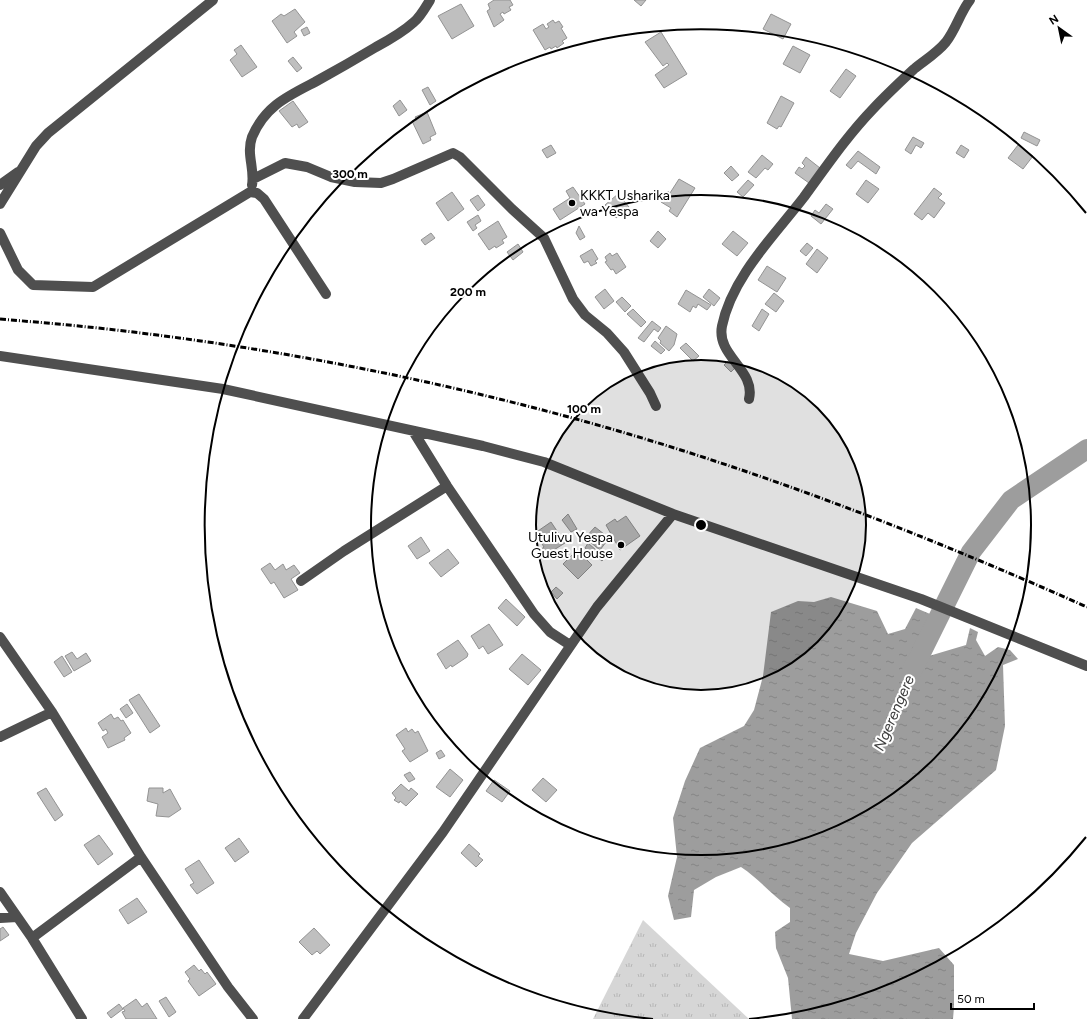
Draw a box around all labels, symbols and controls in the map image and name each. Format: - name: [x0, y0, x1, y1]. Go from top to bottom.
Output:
- north arrow: [1039, 8, 1079, 48]
- text: N: [1047, 12, 1061, 28]
- text: 300 m: [332, 167, 368, 181]
- place label: KKKT Usharika wa Yespa: [580, 187, 670, 220]
- marker: KKKT Usharika wa Yespa: [567, 198, 577, 208]
- text: 200 m: [450, 285, 486, 299]
- text: 100 m: [567, 402, 601, 416]
- centre of rings: [694, 518, 708, 532]
- place label: Utulivu Yespa Guest House: [528, 529, 613, 562]
- marker: Utulivu Yespa Guest House: [616, 540, 626, 550]
- water label: Ngerengere: [870, 672, 918, 754]
- scale bar: [951, 985, 1034, 1011]
- text: 50 m: [957, 992, 985, 1006]

